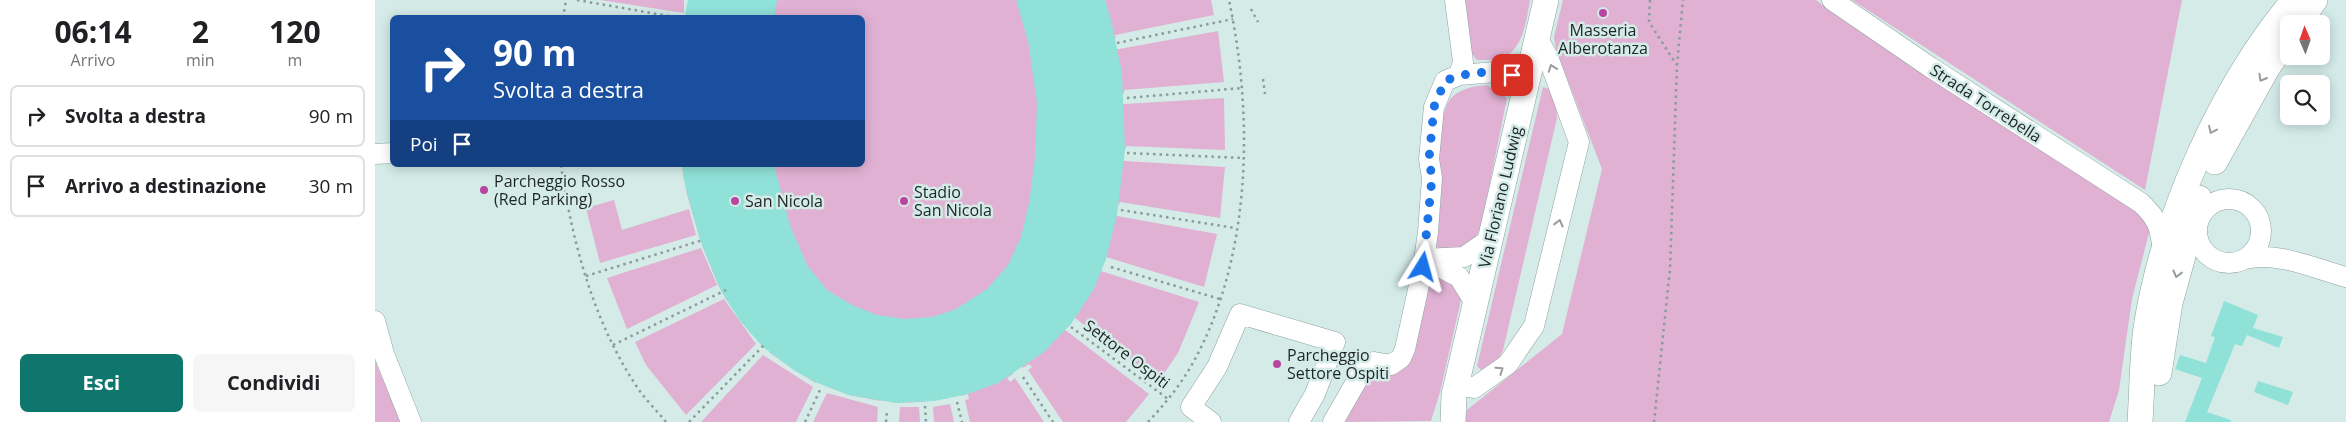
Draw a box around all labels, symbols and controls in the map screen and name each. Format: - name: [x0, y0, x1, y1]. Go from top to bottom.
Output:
- marker: Masseria Alberotanza: [1597, 7, 1609, 19]
- text: 06:14: [54, 11, 132, 52]
- text: 2: [192, 11, 209, 52]
- text: 120: [269, 11, 321, 52]
- north arrow: [2280, 15, 2330, 65]
- map controls: [2280, 15, 2330, 125]
- place label: Masseria Alberotanza: [1558, 19, 1648, 59]
- text: 90 m: [493, 29, 576, 76]
- icon: right: [410, 35, 475, 100]
- text: Arrivo: [71, 49, 115, 71]
- text: min: [186, 49, 215, 71]
- text: m: [287, 49, 302, 71]
- pin: [1491, 54, 1533, 96]
- street label: Strada Torrebella: [1926, 59, 2046, 147]
- icon: arrive: [1498, 61, 1526, 89]
- one-way arrow: [1548, 64, 1558, 72]
- one-way arrow: [2258, 72, 2268, 81]
- text: Svolta a destra: [493, 74, 644, 104]
- button: search: [2280, 75, 2330, 125]
- icon: right: [22, 102, 50, 130]
- text: Svolta a destra: [65, 103, 206, 129]
- text: 90 m: [309, 103, 353, 129]
- street label: Via Floriano Ludwig: [1473, 124, 1527, 270]
- one-way arrow: [2208, 124, 2218, 133]
- icon: arrive: [448, 130, 476, 158]
- text: Poi: [410, 131, 438, 157]
- place label: Parcheggio Rosso (Red Parking): [494, 170, 625, 210]
- icon: arrive: [22, 172, 50, 200]
- text: Arrivo a destinazione: [65, 173, 266, 199]
- text: 30 m: [309, 173, 353, 199]
- place label: Stadio San Nicola: [914, 181, 992, 221]
- marker: Parcheggio Rosso (Red Parking): [478, 184, 490, 196]
- place label: San Nicola: [745, 190, 823, 212]
- marker: San Nicola: [729, 195, 741, 207]
- marker: Stadio San Nicola: [898, 195, 910, 207]
- one-way arrow: [1553, 219, 1564, 228]
- position arrow: [1396, 240, 1448, 292]
- one-way arrow: [2172, 269, 2183, 278]
- street label: Settore Ospiti: [1080, 314, 1174, 394]
- place label: Parcheggio Settore Ospiti: [1287, 344, 1389, 384]
- button: Esci: [20, 354, 183, 412]
- button: Condividi: [193, 354, 355, 412]
- marker: Parcheggio Settore Ospiti: [1271, 358, 1283, 370]
- one-way arrow: [1494, 367, 1503, 376]

